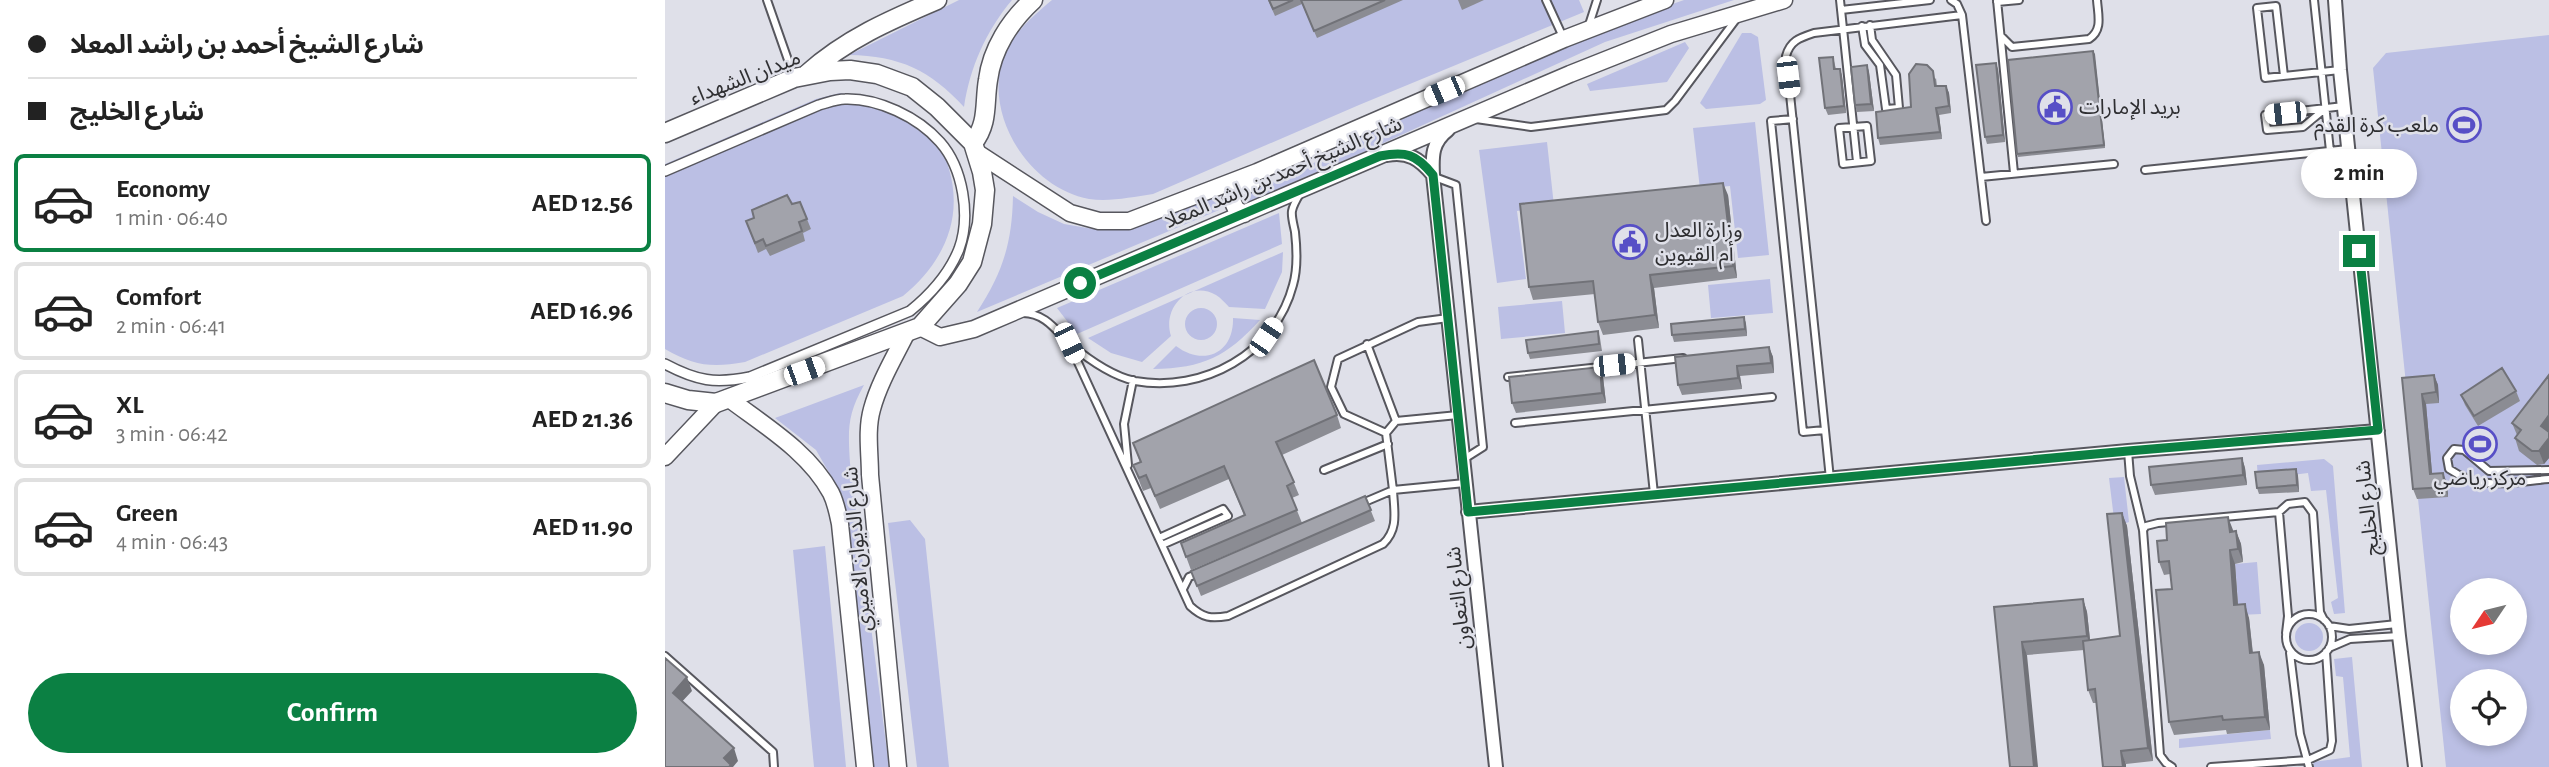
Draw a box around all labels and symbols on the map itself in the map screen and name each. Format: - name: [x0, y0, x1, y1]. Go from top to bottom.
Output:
- street label: ميدان الشهداء: [687, 47, 804, 109]
- car: [1776, 55, 1801, 99]
- car: [1421, 73, 1468, 109]
- public building icon: بريد الإمارات: [2036, 88, 2074, 126]
- place label: بريد الإمارات: [2079, 97, 2181, 120]
- car: [2264, 100, 2307, 126]
- sports icon: ملعب كرة القدم: [2445, 106, 2483, 144]
- street label: شارع الشيخ أحمد بن راشد المعلا: [1160, 110, 1406, 236]
- place label: ملعب كرة القدم: [2314, 115, 2439, 141]
- callout: 2 min: [2301, 149, 2417, 198]
- place label: وزارة العدل أم القيوين: [1655, 220, 1743, 270]
- public building icon: وزارة العدل أم القيوين: [1611, 223, 1649, 261]
- route end: [2343, 235, 2375, 267]
- route start: [1064, 267, 1096, 299]
- car: [1246, 314, 1287, 360]
- car: [1051, 320, 1088, 366]
- car: [1593, 352, 1636, 378]
- car: [781, 354, 828, 388]
- sports icon: مركز رياضي: [2461, 425, 2499, 463]
- street label: شارع الخليج: [2352, 459, 2387, 557]
- street label: شارع الديوان الاميري: [840, 465, 880, 632]
- place label: مركز رياضي: [2434, 468, 2526, 494]
- street label: شارع التعاون: [1443, 545, 1478, 651]
- north arrow: [2450, 578, 2527, 654]

